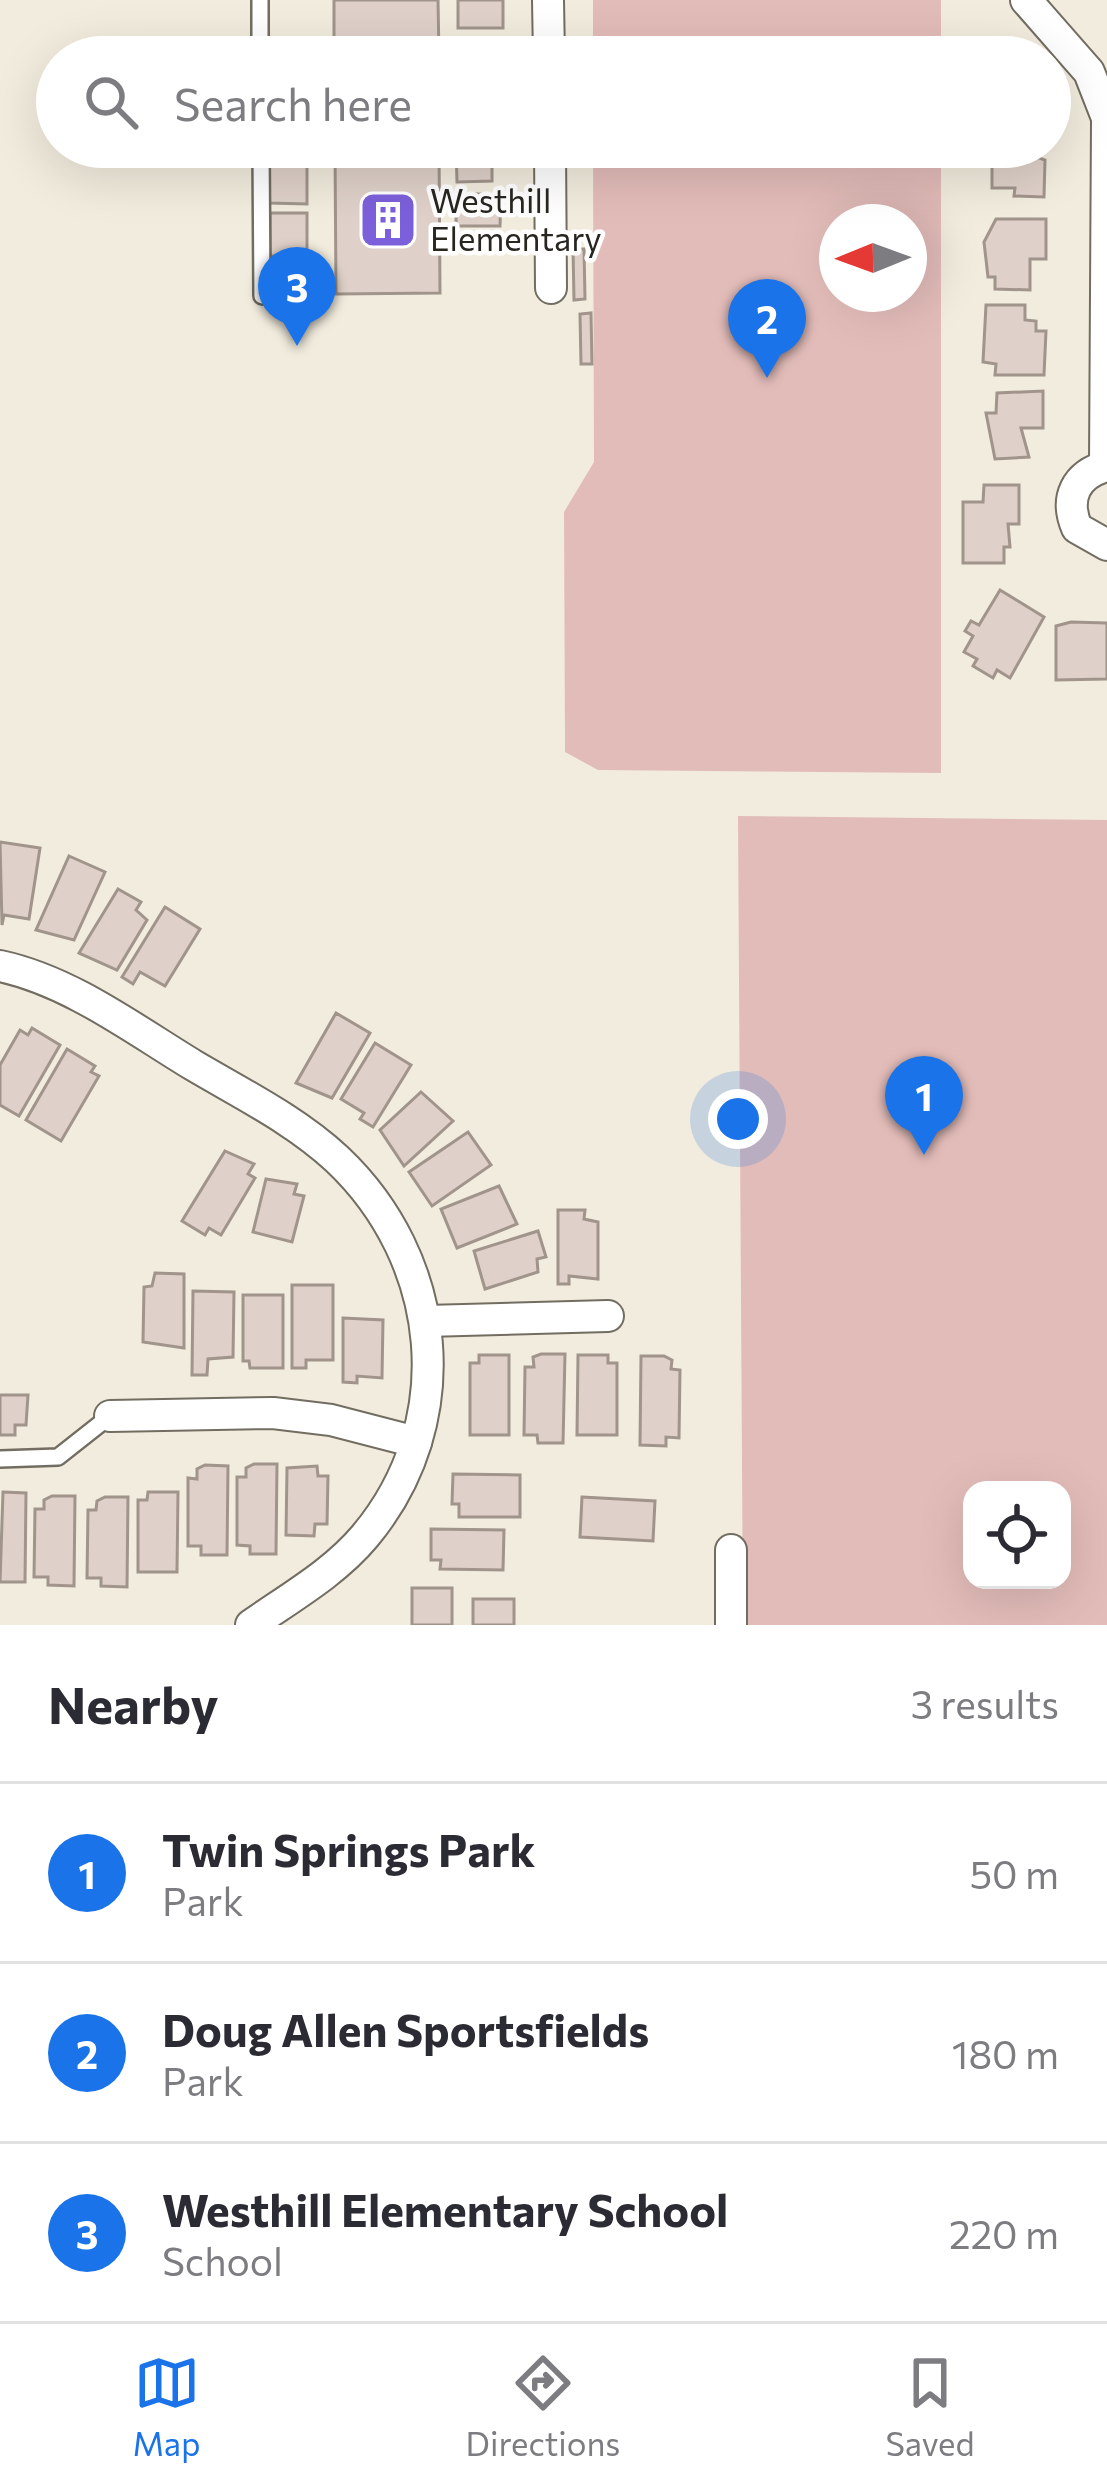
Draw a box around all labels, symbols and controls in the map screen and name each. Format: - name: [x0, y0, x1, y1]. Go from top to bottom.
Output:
- search box: [36, 36, 1071, 168]
- icon: search: [78, 69, 144, 135]
- text: Search here: [174, 75, 412, 130]
- place label: Westhill Elementary: [430, 179, 602, 258]
- building icon: Westhill Elementary: [357, 189, 419, 251]
- north arrow: [819, 204, 927, 312]
- pin: 3: [258, 247, 336, 346]
- pin: 2: [728, 279, 806, 378]
- pin: 1: [885, 1056, 963, 1155]
- your location: [708, 1089, 768, 1149]
- map controls: [963, 1481, 1071, 1589]
- button: locate: [963, 1481, 1071, 1589]
- text: Nearby: [48, 1672, 218, 1735]
- text: 3 results: [911, 1679, 1059, 1727]
- text: Twin Springs Park: [162, 1821, 535, 1876]
- text: 1: [78, 1849, 96, 1897]
- text: 50 m: [970, 1849, 1059, 1897]
- text: Park: [162, 1876, 244, 1924]
- text: Doug Allen Sportsfields: [162, 2001, 649, 2056]
- text: 2: [76, 2029, 98, 2077]
- text: 180 m: [952, 2029, 1059, 2077]
- text: Park: [162, 2056, 244, 2104]
- text: Westhill Elementary School: [162, 2181, 728, 2236]
- text: 3: [76, 2209, 98, 2257]
- text: 220 m: [949, 2209, 1059, 2257]
- text: School: [162, 2236, 283, 2284]
- tab: Map: [133, 2350, 201, 2463]
- tab: Directions: [466, 2350, 620, 2463]
- tab: Saved: [885, 2350, 974, 2463]

